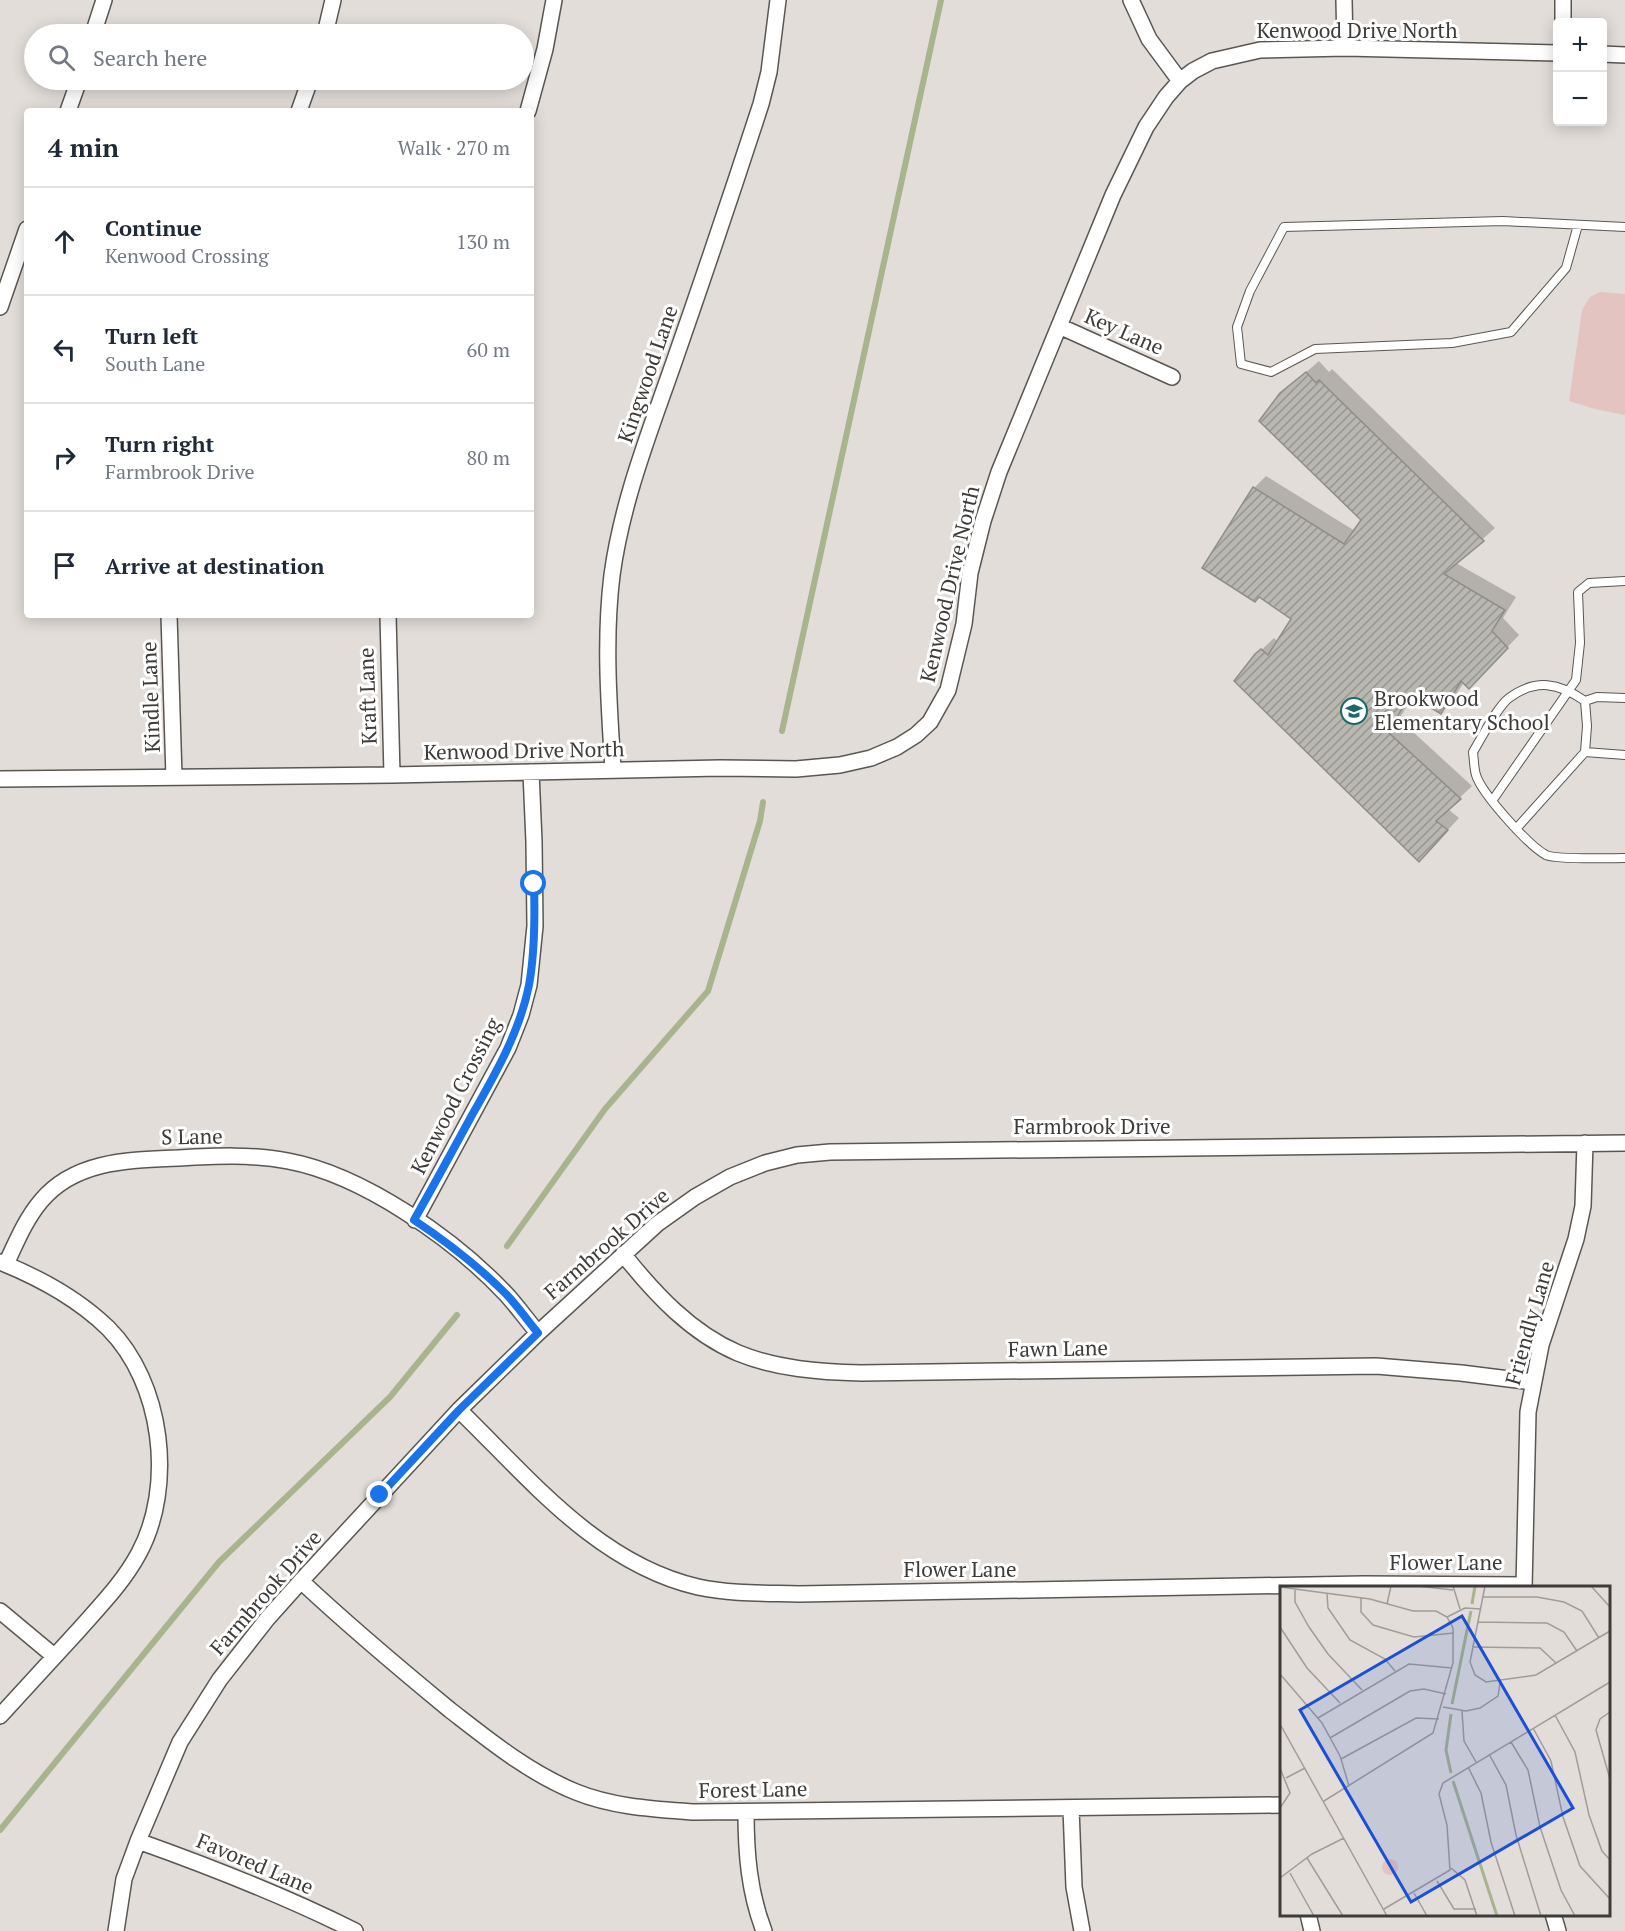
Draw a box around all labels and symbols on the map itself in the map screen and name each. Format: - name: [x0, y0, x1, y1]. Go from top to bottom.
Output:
- street label: Kenwood Drive North: [1257, 16, 1457, 44]
- street label: Kingwood Lane: [610, 301, 684, 446]
- street label: Key Lane: [1081, 301, 1168, 361]
- street label: Kenwood Drive North: [913, 483, 985, 685]
- street label: Kindle Lane: [134, 641, 166, 753]
- street label: Kraft Lane: [351, 647, 383, 745]
- place label: Brookwood Elementary School: [1374, 684, 1550, 736]
- school or university icon: Brookwood Elementary School: [1339, 696, 1369, 726]
- street label: Kenwood Drive North: [423, 734, 625, 766]
- route start: [520, 870, 546, 896]
- street label: Kenwood Crossing: [404, 1012, 507, 1178]
- street label: Farmbrook Drive: [1014, 1112, 1170, 1140]
- street label: S Lane: [161, 1121, 223, 1151]
- street label: Farmbrook Drive: [538, 1181, 675, 1305]
- street label: Friendly Lane: [1498, 1257, 1560, 1388]
- street label: Fawn Lane: [1008, 1333, 1108, 1363]
- route end: [366, 1481, 392, 1507]
- street label: Farmbrook Drive: [203, 1524, 327, 1661]
- street label: Flower Lane: [1389, 1548, 1503, 1576]
- street label: Flower Lane: [903, 1555, 1017, 1583]
- inset map: [1280, 1586, 1610, 1916]
- street label: Forest Lane: [698, 1774, 808, 1804]
- street label: Favored Lane: [193, 1826, 318, 1900]

